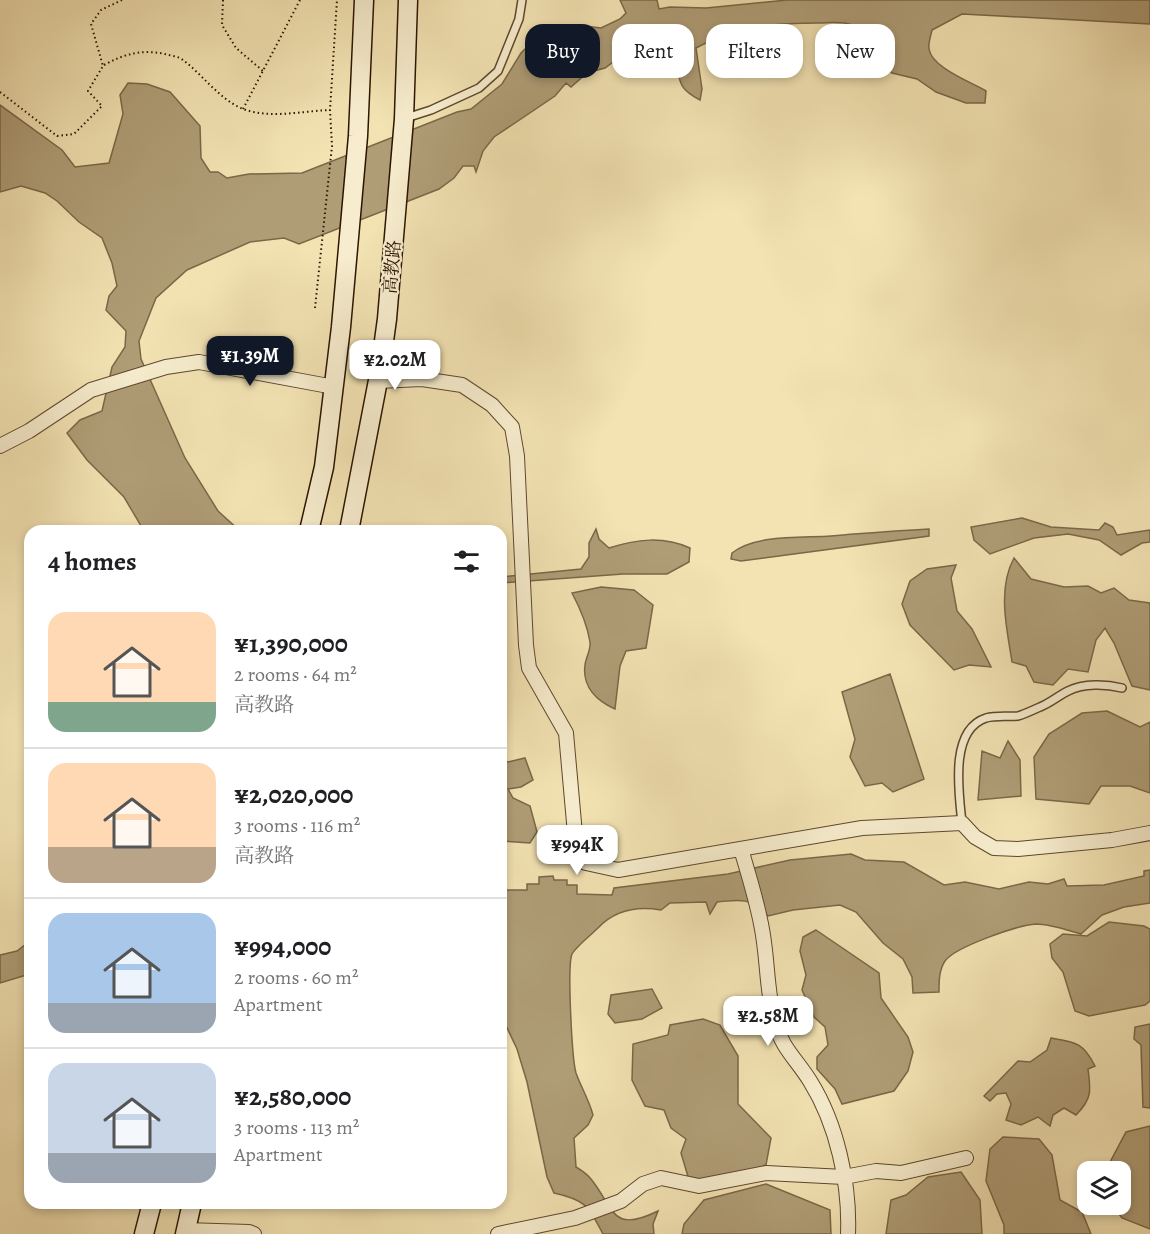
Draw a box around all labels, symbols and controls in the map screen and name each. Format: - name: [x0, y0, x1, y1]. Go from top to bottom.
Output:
- chip: Buy: [525, 24, 600, 78]
- chip: Rent: [612, 24, 694, 78]
- chip: Filters: [706, 24, 803, 78]
- chip: New: [815, 24, 895, 78]
- street label: 高教路: [378, 239, 406, 295]
- pin: ¥1.39M: [201, 336, 299, 387]
- pin: ¥2.02M: [346, 340, 444, 391]
- text: ¥1.39M: [221, 342, 279, 369]
- text: ¥2.02M: [363, 346, 427, 373]
- text: 4 homes: [48, 544, 137, 579]
- icon: filters: [450, 545, 483, 578]
- text: ¥1,390,000: [234, 626, 348, 661]
- icon: home: [96, 636, 168, 708]
- text: 2 rooms · 64 m²: [234, 661, 357, 688]
- text: 高教路: [234, 691, 294, 718]
- text: ¥2,020,000: [234, 777, 353, 812]
- icon: home: [96, 787, 168, 859]
- text: 3 rooms · 116 m²: [234, 812, 360, 839]
- pin: ¥994K: [535, 825, 619, 876]
- text: ¥994K: [551, 831, 603, 858]
- text: 高教路: [234, 842, 294, 869]
- text: ¥994,000: [234, 929, 331, 964]
- icon: home: [96, 937, 168, 1009]
- text: 2 rooms · 60 m²: [234, 964, 358, 991]
- text: Apartment: [234, 991, 323, 1018]
- pin: ¥2.58M: [719, 996, 817, 1047]
- text: ¥2.58M: [737, 1002, 799, 1029]
- text: ¥2,580,000: [234, 1079, 351, 1114]
- icon: home: [96, 1087, 168, 1159]
- text: 3 rooms · 113 m²: [234, 1114, 359, 1141]
- text: Apartment: [234, 1141, 323, 1168]
- map controls: [1077, 1161, 1131, 1215]
- button: layers: [1077, 1161, 1131, 1215]

